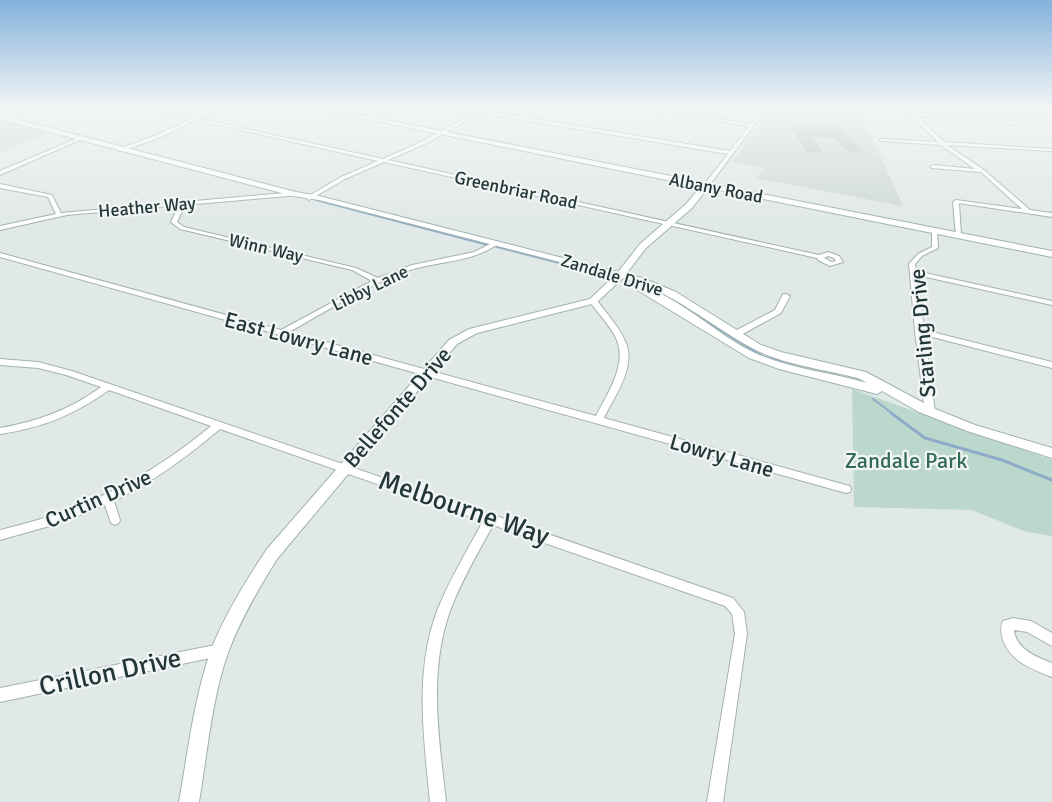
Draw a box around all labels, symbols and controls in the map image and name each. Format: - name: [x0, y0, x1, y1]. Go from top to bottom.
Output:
- street label: Greenbriar Road: [452, 166, 580, 214]
- street label: Albany Road: [667, 168, 765, 208]
- street label: Heather Way: [97, 192, 197, 222]
- street label: Winn Way: [227, 229, 306, 267]
- street label: Zandale Drive: [558, 249, 666, 301]
- street label: Libby Lane: [328, 260, 412, 316]
- street label: Starling Drive: [903, 267, 942, 398]
- street label: East Lowry Lane: [222, 306, 376, 371]
- street label: Bellefonte Drive: [338, 342, 457, 473]
- street label: Lowry Lane: [667, 428, 777, 483]
- park label: Zandale Park: [845, 447, 967, 474]
- street label: Curtin Drive: [41, 463, 156, 534]
- street label: Melbourne Way: [374, 464, 554, 553]
- street label: Crillon Drive: [36, 641, 184, 704]

